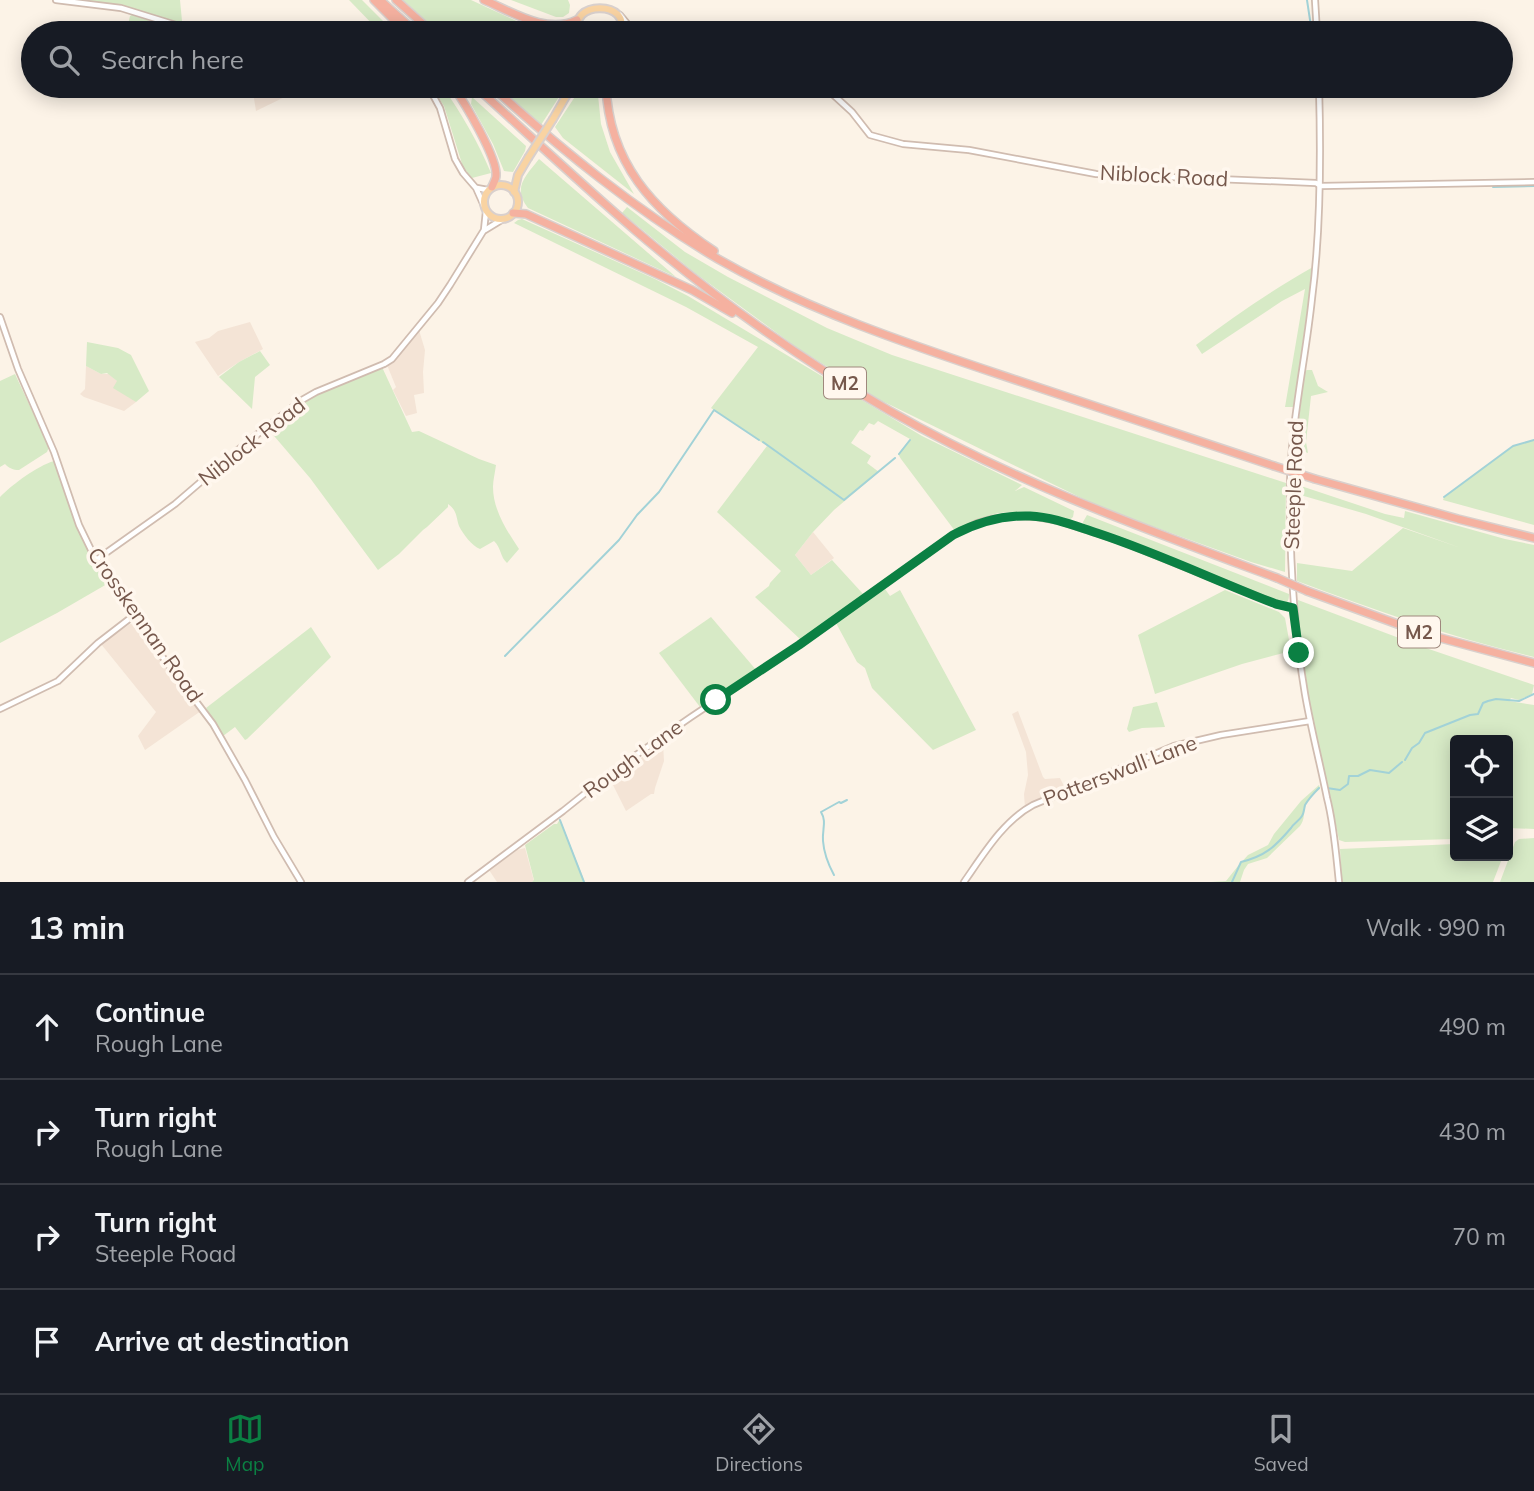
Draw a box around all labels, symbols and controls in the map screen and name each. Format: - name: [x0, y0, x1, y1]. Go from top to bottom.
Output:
- search box: [21, 21, 1513, 98]
- icon: search: [45, 41, 83, 79]
- text: Search here: [101, 43, 244, 76]
- street label: Niblock Road: [1099, 159, 1229, 191]
- road number: M2: [824, 368, 866, 398]
- street label: Niblock Road: [193, 391, 310, 491]
- street label: Steeple Road: [1278, 420, 1308, 550]
- street label: Crosskennan Road: [83, 542, 209, 707]
- road number: M2: [1398, 617, 1440, 648]
- route end: [1283, 637, 1314, 668]
- route start: [700, 684, 731, 715]
- street label: Rough Lane: [578, 713, 687, 803]
- street label: Potterswall Lane: [1039, 729, 1200, 811]
- map controls: [1450, 735, 1513, 861]
- button: locate: [1450, 735, 1513, 798]
- button: layers: [1450, 798, 1513, 861]
- text: 13 min: [28, 909, 125, 947]
- text: Walk · 990 m: [1366, 913, 1506, 942]
- text: Continue: [95, 996, 205, 1029]
- icon: ahead: [28, 1008, 66, 1046]
- text: 490 m: [1438, 1012, 1506, 1041]
- text: Rough Lane: [95, 1029, 223, 1058]
- text: Turn right: [95, 1101, 216, 1134]
- icon: right: [28, 1113, 66, 1151]
- text: 430 m: [1438, 1117, 1506, 1146]
- text: Rough Lane: [95, 1134, 223, 1163]
- text: Turn right: [95, 1206, 216, 1239]
- icon: right: [28, 1218, 66, 1256]
- text: 70 m: [1452, 1222, 1506, 1251]
- text: Steeple Road: [95, 1239, 236, 1268]
- icon: arrive: [28, 1323, 66, 1361]
- text: Arrive at destination: [95, 1325, 350, 1358]
- tab: Map: [225, 1410, 264, 1476]
- tab: Directions: [715, 1410, 803, 1476]
- tab: Saved: [1254, 1410, 1309, 1476]

